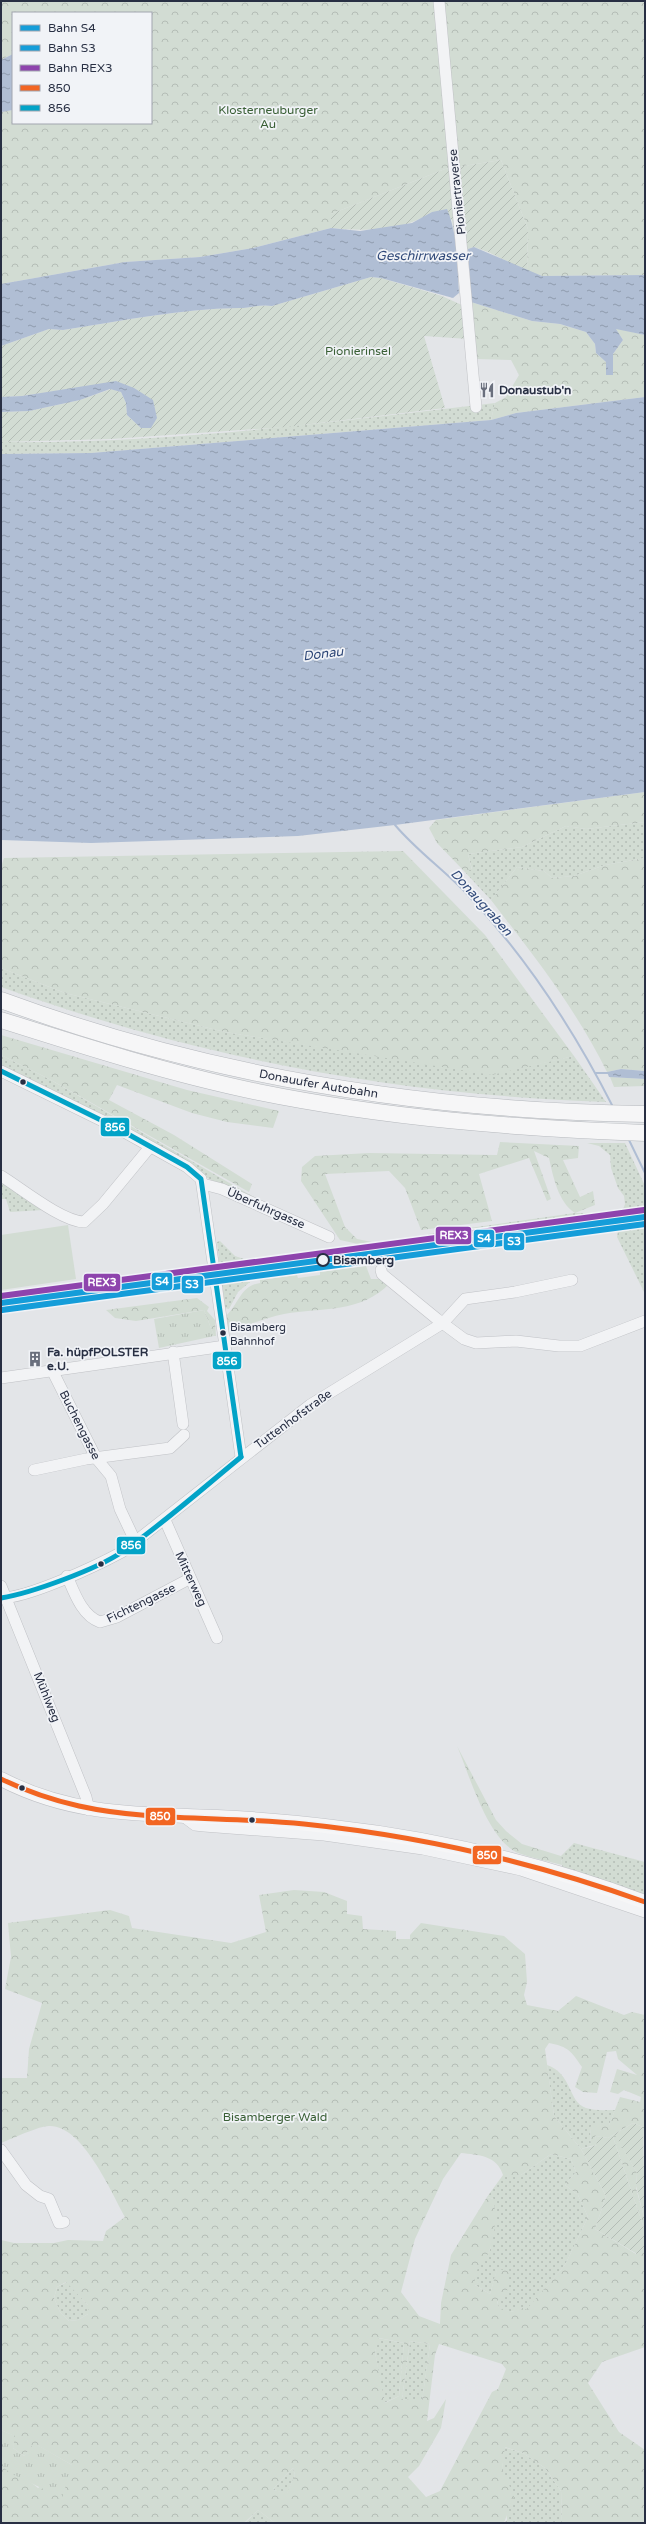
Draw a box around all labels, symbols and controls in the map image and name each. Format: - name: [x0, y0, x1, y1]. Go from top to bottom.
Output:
- legend: [12, 12, 152, 124]
- text: Bahn S4: [48, 21, 96, 35]
- text: Bahn S3: [48, 41, 96, 55]
- text: Bahn REX3: [48, 61, 113, 75]
- text: 850: [48, 81, 71, 95]
- text: 856: [48, 101, 71, 115]
- park label: Klosterneuburger Au: [218, 103, 318, 131]
- street label: Pioniertraverse: [446, 148, 468, 235]
- water label: Geschirrwasser: [376, 248, 472, 264]
- park label: Pionierinsel: [325, 344, 391, 358]
- restaurant icon: Donaustub'n: [478, 381, 496, 399]
- place label: Donaustub'n: [499, 383, 571, 397]
- water label: Donau: [302, 643, 345, 664]
- water label: Donaugraben: [447, 866, 516, 940]
- street label: Donauufer Autobahn: [258, 1066, 379, 1101]
- unlabelled marker: [18, 1077, 28, 1087]
- line badge: 856: [100, 1117, 130, 1137]
- text: 856: [105, 1121, 125, 1134]
- street label: Überfuhrgasse: [225, 1184, 307, 1232]
- line badge: REX3: [435, 1226, 472, 1245]
- text: REX3: [439, 1229, 469, 1242]
- line badge: S4: [473, 1229, 495, 1248]
- text: S4: [477, 1232, 491, 1245]
- line badge: S3: [503, 1232, 525, 1251]
- text: S3: [507, 1235, 521, 1248]
- marker: Bisamberg: [316, 1253, 330, 1267]
- place label: Bisamberg: [333, 1253, 394, 1268]
- line badge: S4: [151, 1272, 173, 1291]
- line badge: REX3: [83, 1273, 121, 1292]
- text: S4: [155, 1275, 169, 1288]
- line badge: S3: [181, 1275, 204, 1294]
- text: REX3: [87, 1276, 117, 1289]
- text: S3: [185, 1278, 199, 1291]
- place label: Bisamberg Bahnhof: [230, 1321, 286, 1348]
- marker: Bisamberg Bahnhof: [218, 1328, 228, 1338]
- place label: Fa. hüpfPOLSTER e.U.: [47, 1345, 149, 1373]
- building icon: Fa. hüpfPOLSTER e.U.: [26, 1350, 44, 1368]
- line badge: 856: [212, 1351, 242, 1370]
- text: 856: [217, 1355, 237, 1368]
- street label: Tuttenhofstraße: [252, 1386, 334, 1452]
- street label: Buchengasse: [57, 1388, 104, 1462]
- line badge: 856: [116, 1536, 146, 1555]
- text: 856: [121, 1539, 141, 1552]
- street label: Mitterweg: [172, 1549, 210, 1609]
- unlabelled marker: [96, 1559, 106, 1569]
- street label: Fichtengasse: [104, 1580, 178, 1626]
- street label: Mühlweg: [31, 1670, 63, 1724]
- unlabelled marker: [17, 1783, 27, 1793]
- line badge: 850: [145, 1807, 176, 1826]
- text: 850: [150, 1810, 170, 1823]
- unlabelled marker: [247, 1815, 257, 1825]
- line badge: 850: [472, 1845, 502, 1865]
- text: 850: [477, 1849, 497, 1862]
- park label: Bisamberger Wald: [223, 2110, 327, 2124]

